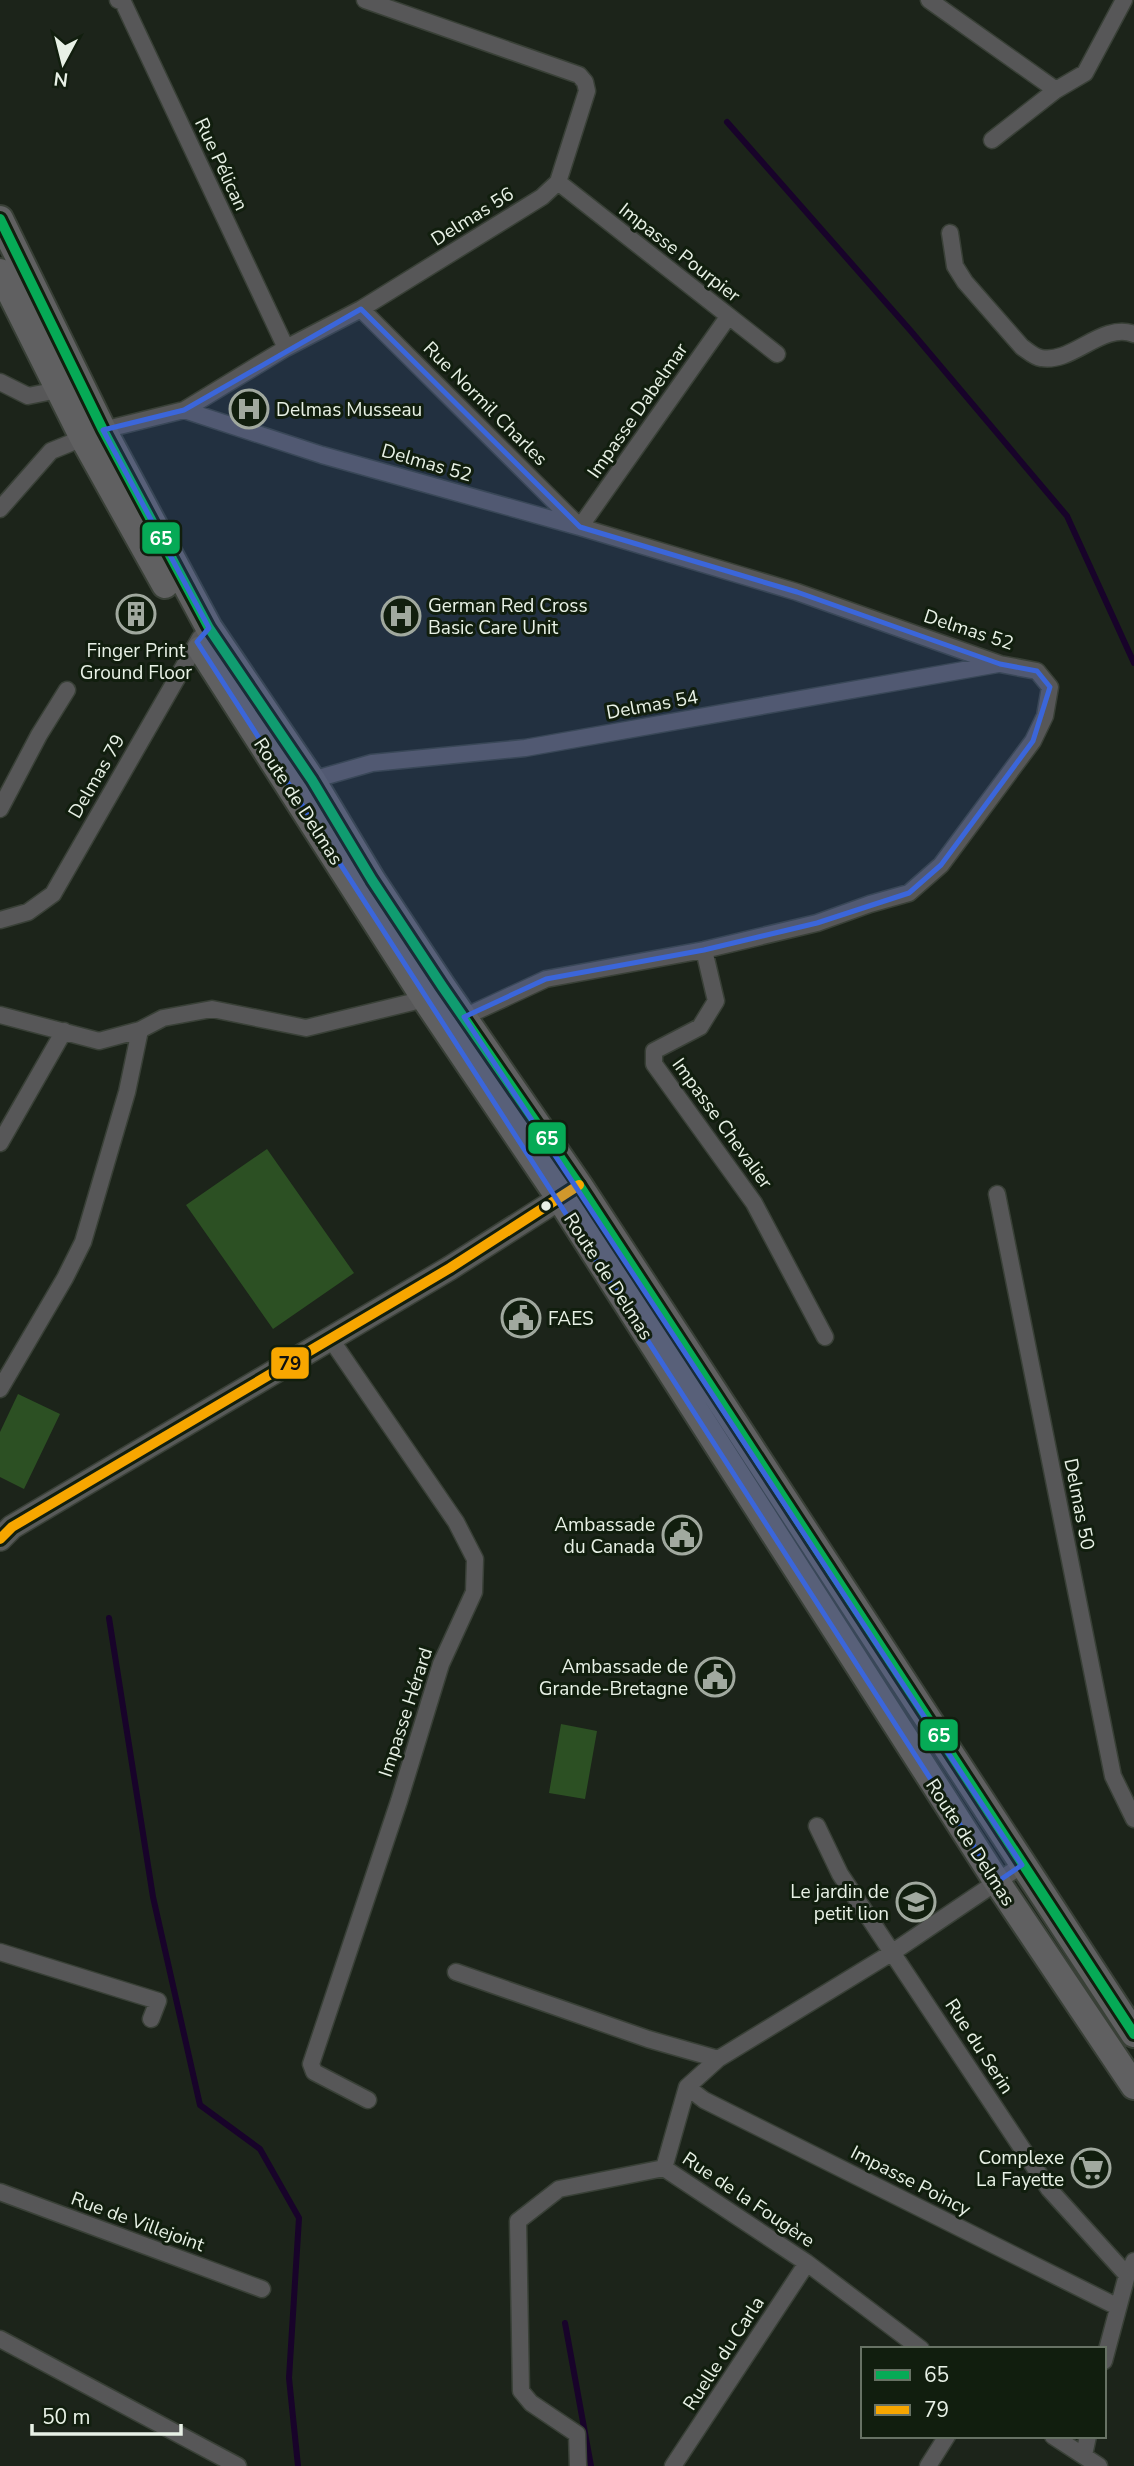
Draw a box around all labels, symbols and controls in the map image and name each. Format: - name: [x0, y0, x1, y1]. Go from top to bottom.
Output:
- north arrow: [28, 28, 98, 98]
- text: N: [52, 65, 70, 93]
- street label: Rue Pélican: [188, 114, 254, 215]
- street label: Delmas 56: [426, 181, 519, 253]
- street label: Impasse Pourpier: [613, 197, 746, 309]
- street label: Rue Normil Charles: [417, 336, 553, 472]
- street label: Impasse Dabelmar: [581, 338, 694, 483]
- hospital icon: Delmas Musseau: [228, 388, 270, 430]
- place label: Delmas Musseau: [276, 397, 422, 423]
- street label: Delmas 52: [378, 438, 475, 488]
- line badge: 65: [141, 521, 181, 555]
- text: 65: [150, 526, 172, 552]
- building icon: Finger Print Ground Floor: [115, 593, 157, 635]
- place label: German Red Cross Basic Care Unit: [428, 593, 588, 641]
- hospital icon: German Red Cross Basic Care Unit: [380, 595, 422, 637]
- street label: Delmas 52: [920, 603, 1017, 657]
- place label: Finger Print Ground Floor: [80, 638, 192, 686]
- street label: Delmas 54: [604, 684, 700, 726]
- street label: Delmas 79: [62, 730, 131, 823]
- street label: Route de Delmas: [247, 733, 349, 870]
- street label: Impasse Chevalier: [666, 1053, 779, 1194]
- line badge: 65: [527, 1121, 567, 1155]
- text: 65: [536, 1126, 558, 1152]
- unlabelled marker: [539, 1199, 553, 1213]
- street label: Route de Delmas: [557, 1208, 659, 1345]
- public building icon: FAES: [500, 1297, 542, 1339]
- place label: FAES: [548, 1306, 594, 1332]
- line badge: 79: [270, 1346, 310, 1380]
- text: 79: [279, 1351, 301, 1377]
- street label: Delmas 50: [1057, 1456, 1101, 1552]
- place label: Ambassade du Canada: [554, 1512, 655, 1560]
- public building icon: Ambassade du Canada: [661, 1514, 703, 1556]
- street label: Impasse Hérard: [373, 1644, 439, 1780]
- place label: Ambassade de Grande-Bretagne: [539, 1654, 688, 1702]
- public building icon: Ambassade de Grande-Bretagne: [694, 1656, 736, 1698]
- line badge: 65: [919, 1718, 959, 1752]
- text: 65: [928, 1723, 950, 1749]
- street label: Route de Delmas: [919, 1774, 1021, 1911]
- place label: Le jardin de petit lion: [790, 1879, 889, 1927]
- school or university icon: Le jardin de petit lion: [895, 1881, 937, 1923]
- street label: Rue du Serin: [939, 1994, 1020, 2099]
- street label: Impasse Poincy: [846, 2139, 975, 2222]
- place label: Complexe La Fayette: [976, 2145, 1064, 2193]
- street label: Rue de la Fougère: [677, 2146, 820, 2254]
- supermarket icon: Complexe La Fayette: [1070, 2147, 1112, 2189]
- street label: Rue de Villejoint: [67, 2186, 208, 2258]
- street label: Ruelle du Carla: [677, 2291, 770, 2416]
- legend: [861, 2347, 1106, 2438]
- text: 65: [924, 2361, 949, 2389]
- scale bar: [32, 2392, 180, 2436]
- text: 79: [924, 2396, 949, 2424]
- text: 50 m: [42, 2403, 91, 2431]

